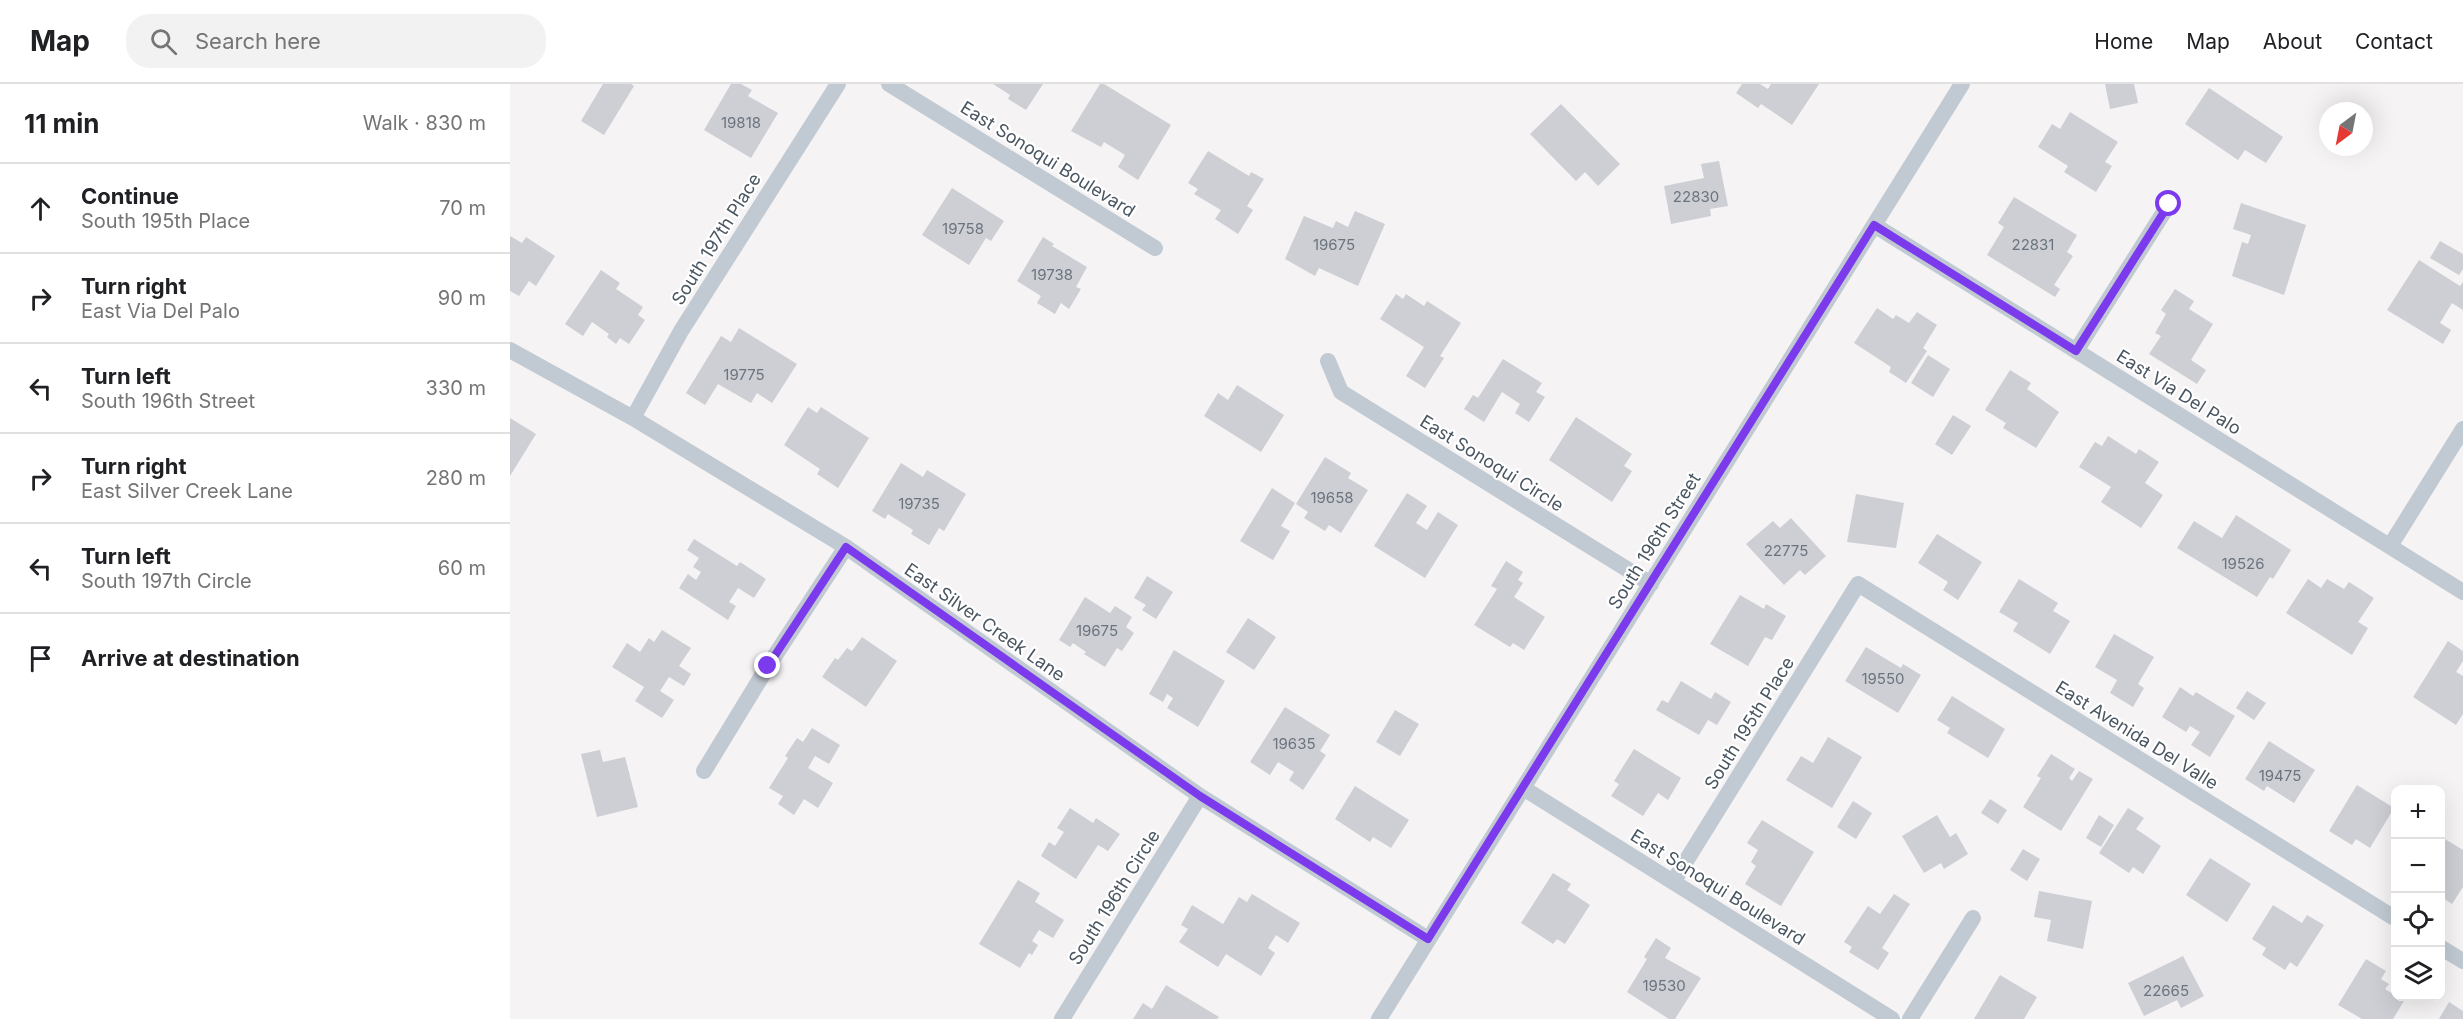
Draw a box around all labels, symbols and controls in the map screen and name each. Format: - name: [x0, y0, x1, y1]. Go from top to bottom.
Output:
- search box: [126, 14, 546, 68]
- text: Map: [30, 24, 90, 58]
- icon: search: [147, 25, 180, 58]
- text: Search here: [195, 28, 321, 54]
- text: Home: [2094, 29, 2153, 54]
- text: Map: [2186, 29, 2230, 54]
- text: About: [2263, 29, 2322, 54]
- text: Contact: [2355, 29, 2433, 54]
- street label: East Sonoqui Boulevard: [957, 97, 1139, 221]
- north arrow: [2319, 102, 2373, 156]
- text: 11 min: [24, 108, 100, 139]
- text: Walk · 830 m: [363, 111, 486, 135]
- house number: 19818: [721, 113, 761, 132]
- street label: South 197th Place: [667, 169, 765, 309]
- text: Continue: [81, 183, 179, 209]
- house number: 22830: [1673, 187, 1719, 206]
- route start: [2155, 190, 2181, 216]
- icon: ahead: [24, 192, 57, 225]
- text: 70 m: [439, 196, 486, 220]
- text: South 195th Place: [81, 209, 250, 233]
- house number: 19758: [942, 219, 984, 238]
- house number: 19675: [1313, 235, 1355, 254]
- house number: 22831: [2012, 235, 2054, 254]
- house number: 19738: [1031, 265, 1073, 284]
- text: Turn right: [81, 273, 187, 299]
- icon: right: [24, 282, 57, 315]
- text: 90 m: [438, 286, 486, 310]
- text: East Via Del Palo: [81, 299, 240, 323]
- street label: East Via Del Palo: [2113, 345, 2245, 439]
- text: Turn left: [81, 363, 171, 389]
- house number: 19775: [723, 365, 765, 384]
- icon: left: [24, 372, 57, 405]
- text: 330 m: [426, 376, 486, 400]
- text: South 196th Street: [81, 389, 255, 413]
- street label: East Sonoqui Circle: [1416, 410, 1568, 516]
- text: Turn right: [81, 453, 187, 479]
- icon: right: [24, 462, 57, 495]
- text: 280 m: [426, 466, 486, 490]
- street label: South 196th Street: [1604, 469, 1704, 613]
- text: East Silver Creek Lane: [81, 479, 293, 503]
- house number: 19658: [1310, 488, 1354, 507]
- house number: 19735: [898, 494, 940, 513]
- house number: 22775: [1764, 541, 1808, 560]
- text: Turn left: [81, 543, 171, 569]
- icon: left: [24, 552, 57, 585]
- house number: 19526: [2222, 554, 2264, 573]
- text: 60 m: [438, 556, 486, 580]
- street label: East Silver Creek Lane: [901, 559, 1069, 685]
- text: South 197th Circle: [81, 569, 252, 593]
- house number: 19675: [1076, 621, 1118, 640]
- icon: arrive: [24, 642, 57, 675]
- text: Arrive at destination: [81, 645, 300, 671]
- route end: [754, 652, 780, 678]
- street label: South 195th Place: [1700, 653, 1798, 793]
- house number: 19550: [1861, 669, 1905, 688]
- street label: East Avenida Del Valle: [2052, 676, 2222, 794]
- house number: 19635: [1272, 734, 1316, 753]
- house number: 19475: [2259, 766, 2301, 785]
- map controls: [2391, 785, 2445, 1001]
- button: +: [2391, 785, 2445, 839]
- street label: East Sonoqui Boulevard: [1627, 825, 1809, 949]
- street label: South 196th Circle: [1064, 826, 1164, 968]
- button: −: [2391, 839, 2445, 893]
- button: locate: [2391, 893, 2445, 947]
- button: layers: [2391, 947, 2445, 1001]
- house number: 19530: [1642, 976, 1686, 995]
- house number: 22665: [2143, 981, 2189, 1000]

